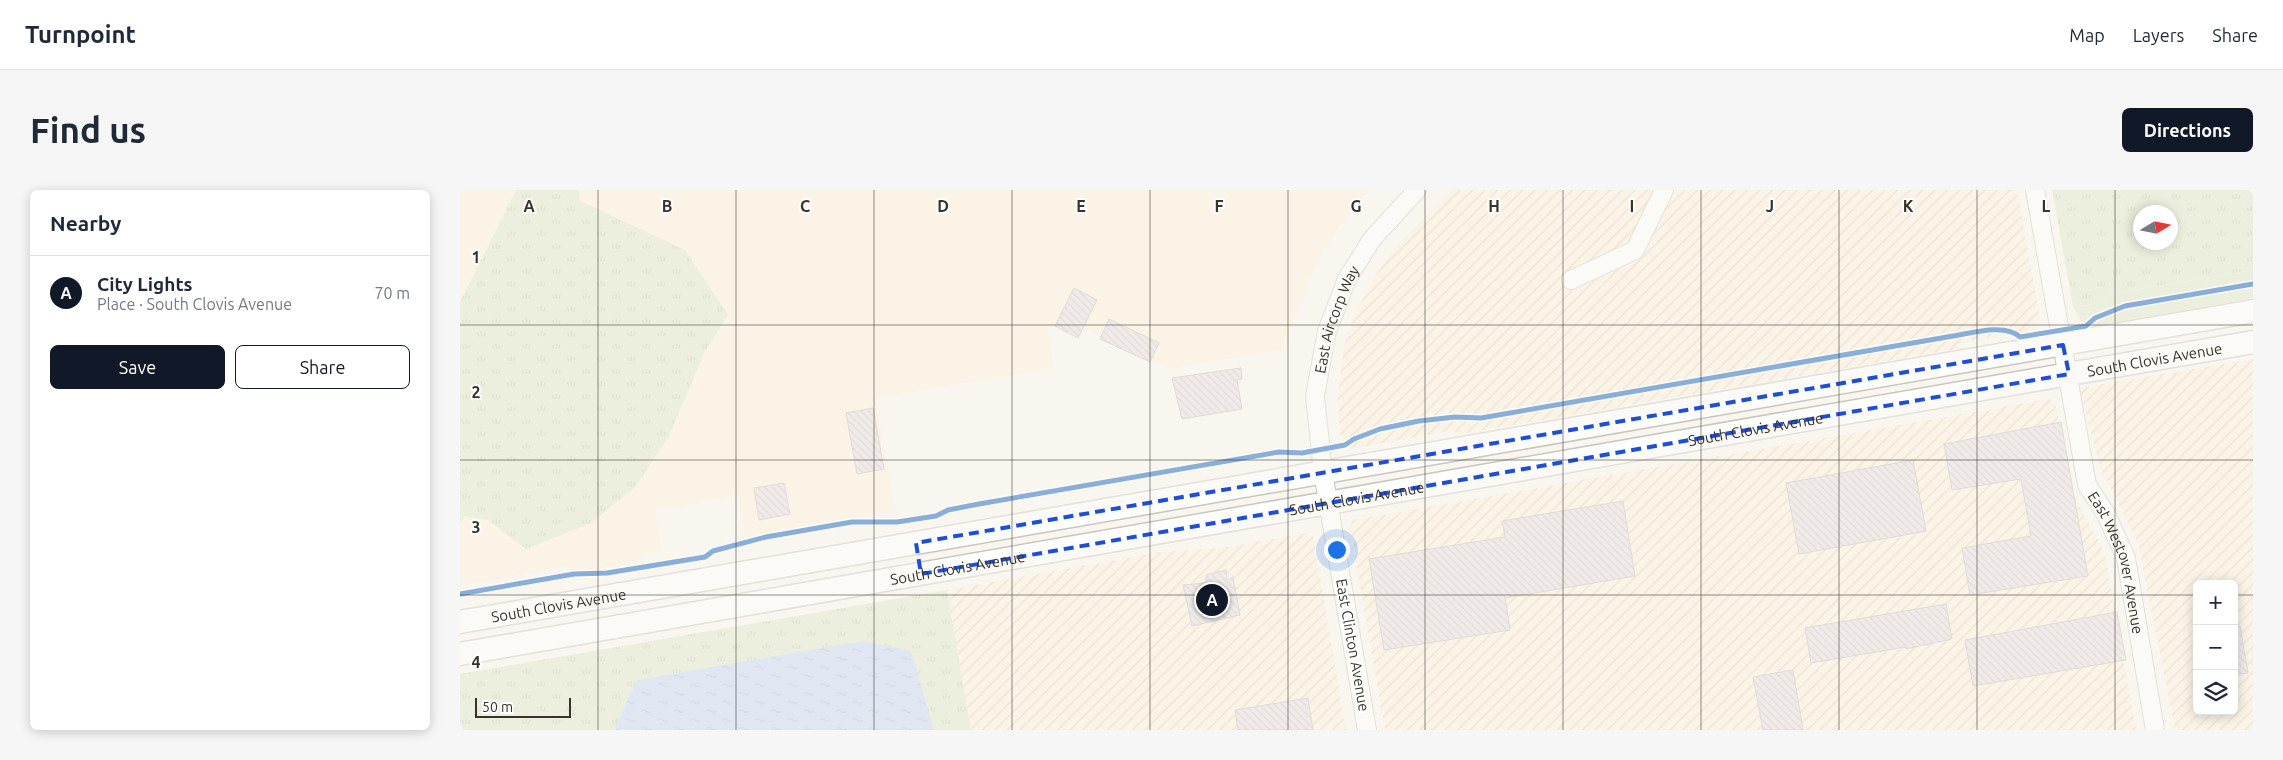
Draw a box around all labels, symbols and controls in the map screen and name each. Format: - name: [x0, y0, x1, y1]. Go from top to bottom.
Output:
- text: Turnpoint: [25, 21, 136, 48]
- text: Map: [2069, 25, 2105, 45]
- text: Layers: [2133, 25, 2184, 45]
- text: Share: [2212, 25, 2258, 45]
- button: Directions: [2122, 108, 2253, 152]
- text: Find us: [30, 110, 146, 150]
- text: A: [523, 197, 535, 215]
- text: B: [662, 197, 672, 215]
- text: C: [800, 197, 810, 215]
- text: D: [937, 197, 949, 215]
- text: E: [1076, 197, 1086, 215]
- text: F: [1215, 197, 1224, 215]
- text: G: [1350, 197, 1362, 215]
- text: H: [1488, 197, 1500, 215]
- text: I: [1630, 197, 1634, 215]
- text: J: [1766, 197, 1774, 215]
- text: K: [1903, 197, 1914, 215]
- text: L: [2042, 197, 2051, 215]
- north arrow: [2133, 205, 2178, 250]
- text: Nearby: [50, 211, 121, 235]
- text: 1: [471, 248, 481, 266]
- street label: East Aircorp Way: [1311, 262, 1362, 375]
- text: City Lights: [97, 273, 193, 295]
- text: A: [60, 284, 72, 302]
- text: 70 m: [374, 284, 410, 302]
- text: Place · South Clovis Avenue: [97, 295, 292, 313]
- street label: South Clovis Avenue: [2086, 339, 2223, 379]
- button: Save: [50, 345, 225, 389]
- button: Share: [235, 345, 410, 389]
- text: 2: [471, 383, 481, 401]
- street label: South Clovis Avenue: [1687, 408, 1824, 449]
- street label: South Clovis Avenue: [1288, 478, 1425, 518]
- street label: East Westover Avenue: [2085, 488, 2147, 635]
- text: 3: [471, 518, 481, 536]
- your location: [1324, 537, 1350, 563]
- street label: South Clovis Avenue: [889, 547, 1026, 588]
- street label: East Clinton Avenue: [1333, 577, 1373, 713]
- map controls: [2193, 580, 2238, 715]
- button: +: [2193, 580, 2238, 625]
- pin: A: [1196, 581, 1228, 619]
- street label: South Clovis Avenue: [490, 585, 627, 625]
- button: −: [2193, 625, 2238, 670]
- text: 4: [471, 653, 481, 671]
- button: layers: [2193, 670, 2238, 715]
- scale bar: [475, 695, 571, 718]
- text: 50 m: [482, 699, 513, 715]

